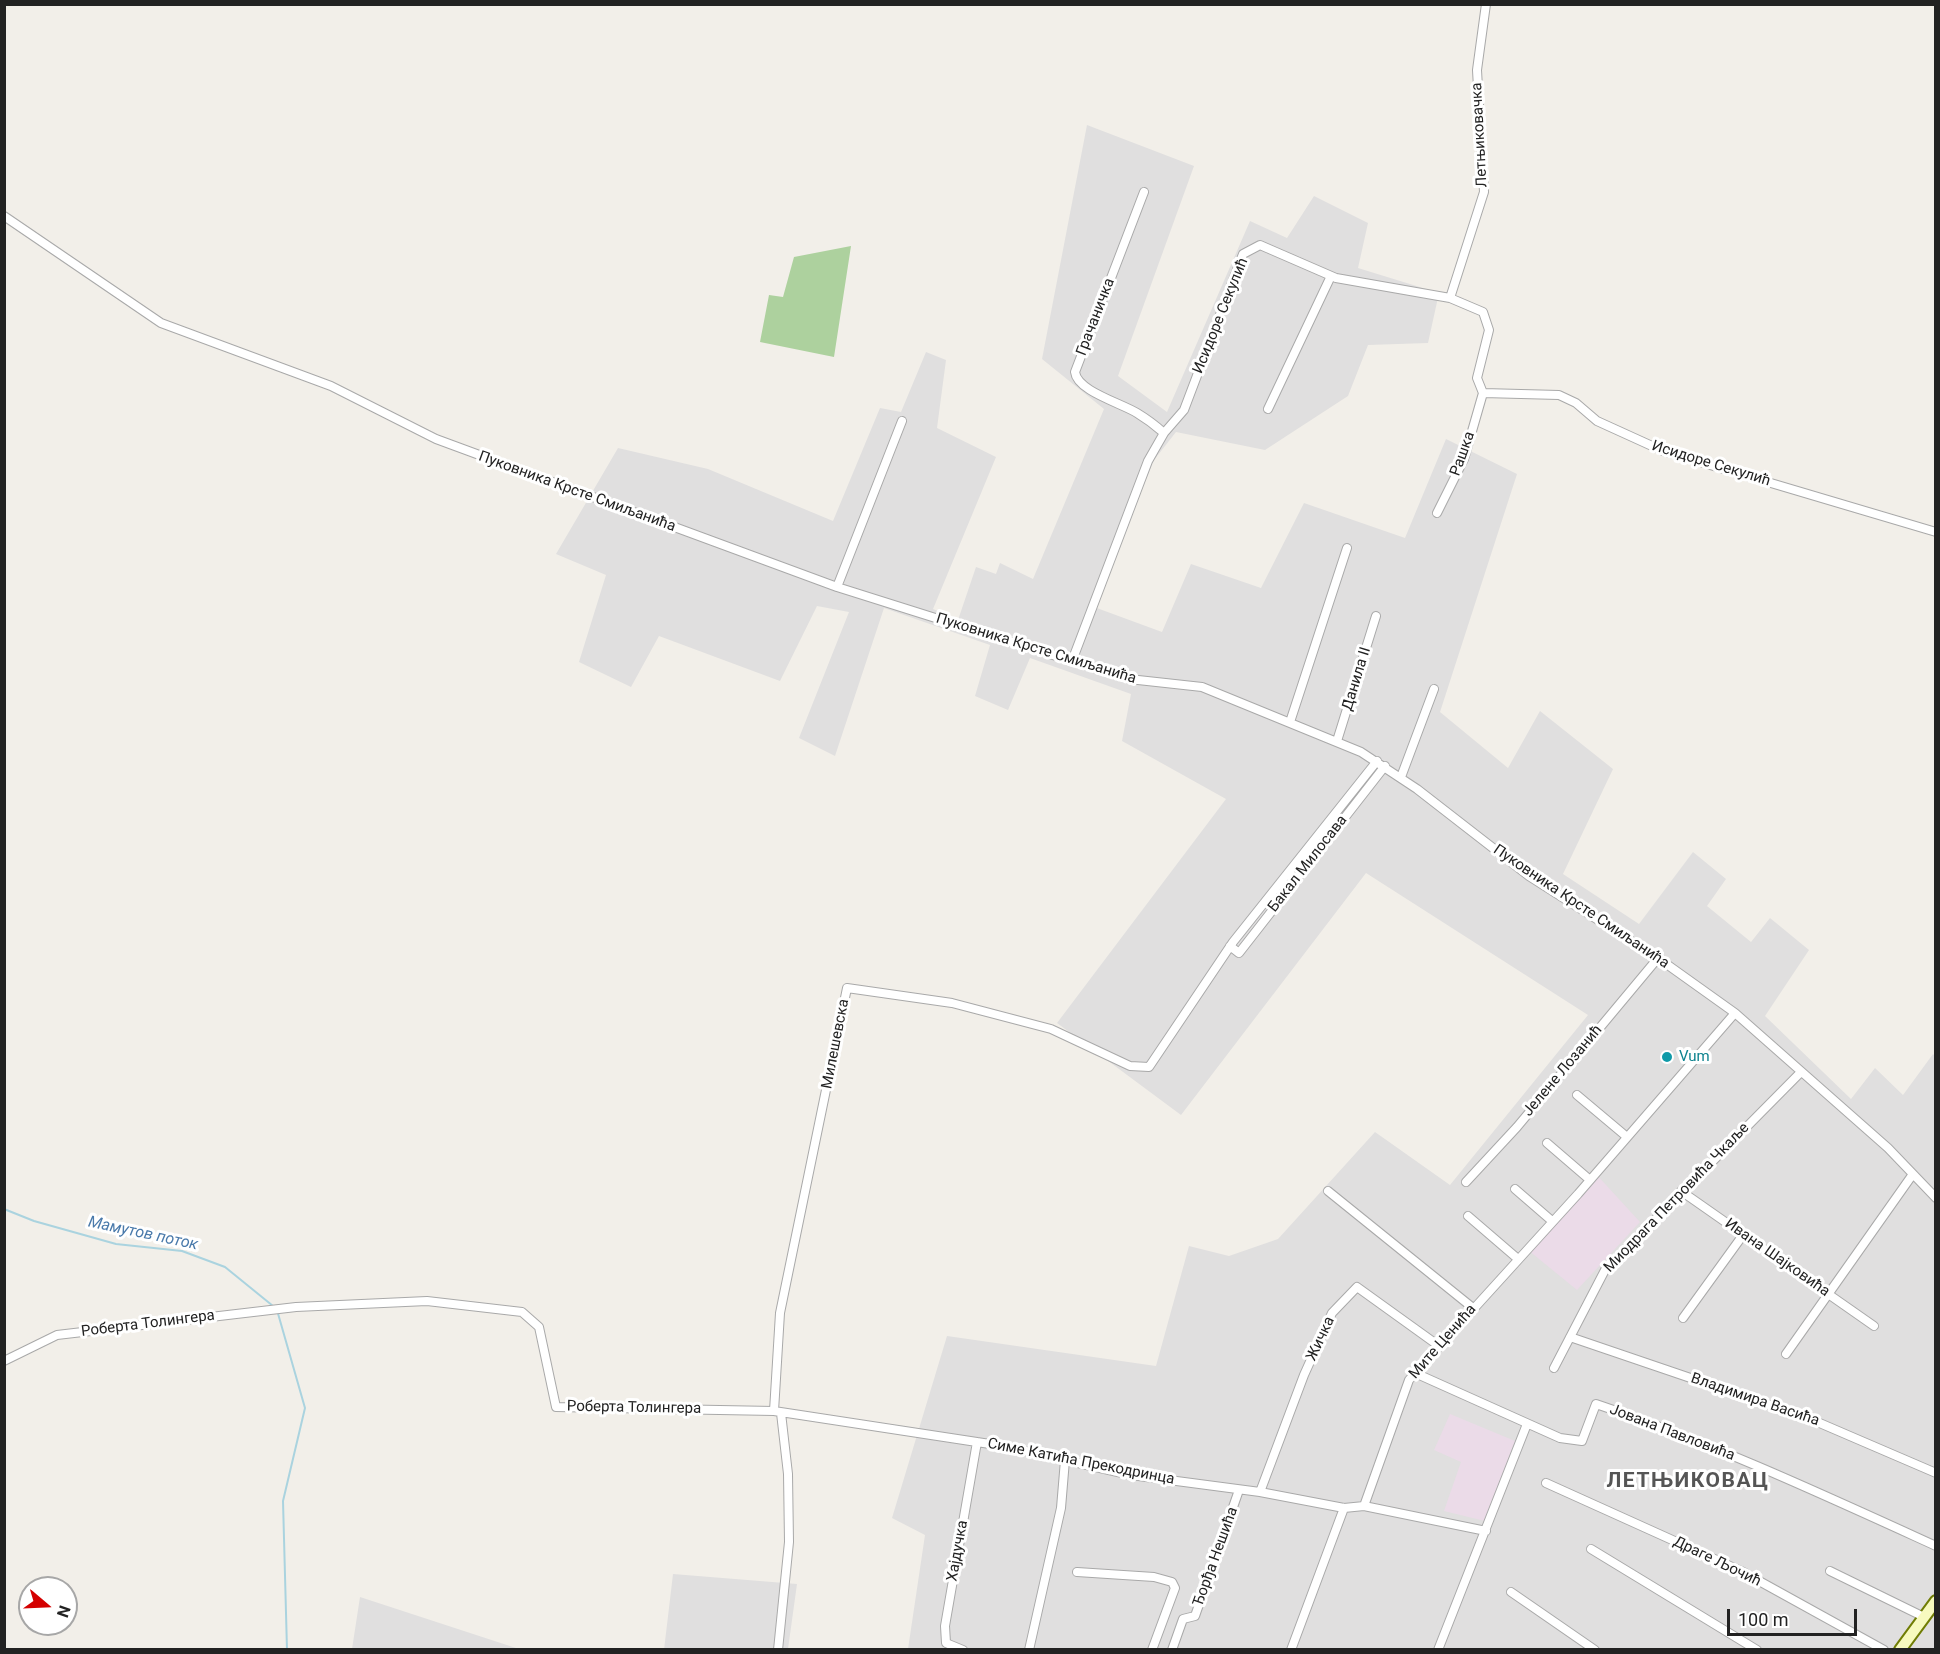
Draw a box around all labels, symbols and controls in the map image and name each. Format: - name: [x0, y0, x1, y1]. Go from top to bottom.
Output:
- street label: Летњиковачка: [1468, 82, 1492, 188]
- street label: Исидоре Секулић: [1190, 255, 1252, 377]
- street label: Грачаничка: [1073, 276, 1119, 358]
- street label: Рашка: [1447, 429, 1479, 479]
- street label: Исидоре Секулић: [1649, 437, 1773, 491]
- street label: Пуковника Крсте Смиљанића: [476, 448, 678, 536]
- street label: Пуковника Крсте Смиљанића: [934, 610, 1138, 688]
- street label: Данила II: [1339, 645, 1375, 713]
- street label: Бакал Милосава: [1265, 812, 1351, 916]
- street label: Пуковника Крсте Смиљанића: [1489, 841, 1673, 973]
- street label: Милешевска: [818, 998, 854, 1090]
- street label: Јелене Лозанић: [1519, 1022, 1607, 1120]
- place label: Vum: [1679, 1048, 1710, 1066]
- marker: Vum: [1660, 1050, 1674, 1064]
- street label: Миодрага Петровића Чкаље: [1601, 1119, 1753, 1277]
- water label: Мамутов поток: [86, 1213, 200, 1255]
- street label: Ивана Шајковића: [1721, 1215, 1833, 1301]
- street label: Мите Ценића: [1406, 1301, 1480, 1383]
- street label: Роберта Толингера: [80, 1307, 216, 1341]
- street label: Жичка: [1303, 1314, 1339, 1364]
- street label: Владимира Васића: [1688, 1370, 1822, 1430]
- street label: Роберта Толингера: [567, 1398, 701, 1418]
- street label: Јована Павловића: [1607, 1401, 1737, 1465]
- street label: Симе Катића Прекодринца: [986, 1435, 1176, 1489]
- district label: ЛЕТЊИКОВАЦ: [1607, 1469, 1769, 1495]
- street label: Ђорђа Нешића: [1190, 1505, 1242, 1609]
- street label: Хајдучка: [944, 1519, 972, 1583]
- street label: Драге Љочић: [1670, 1533, 1764, 1591]
- north arrow: [18, 1576, 78, 1636]
- scale bar: [1730, 1597, 1860, 1635]
- text: N: [53, 1603, 74, 1620]
- text: 100 m: [1738, 1609, 1789, 1630]

